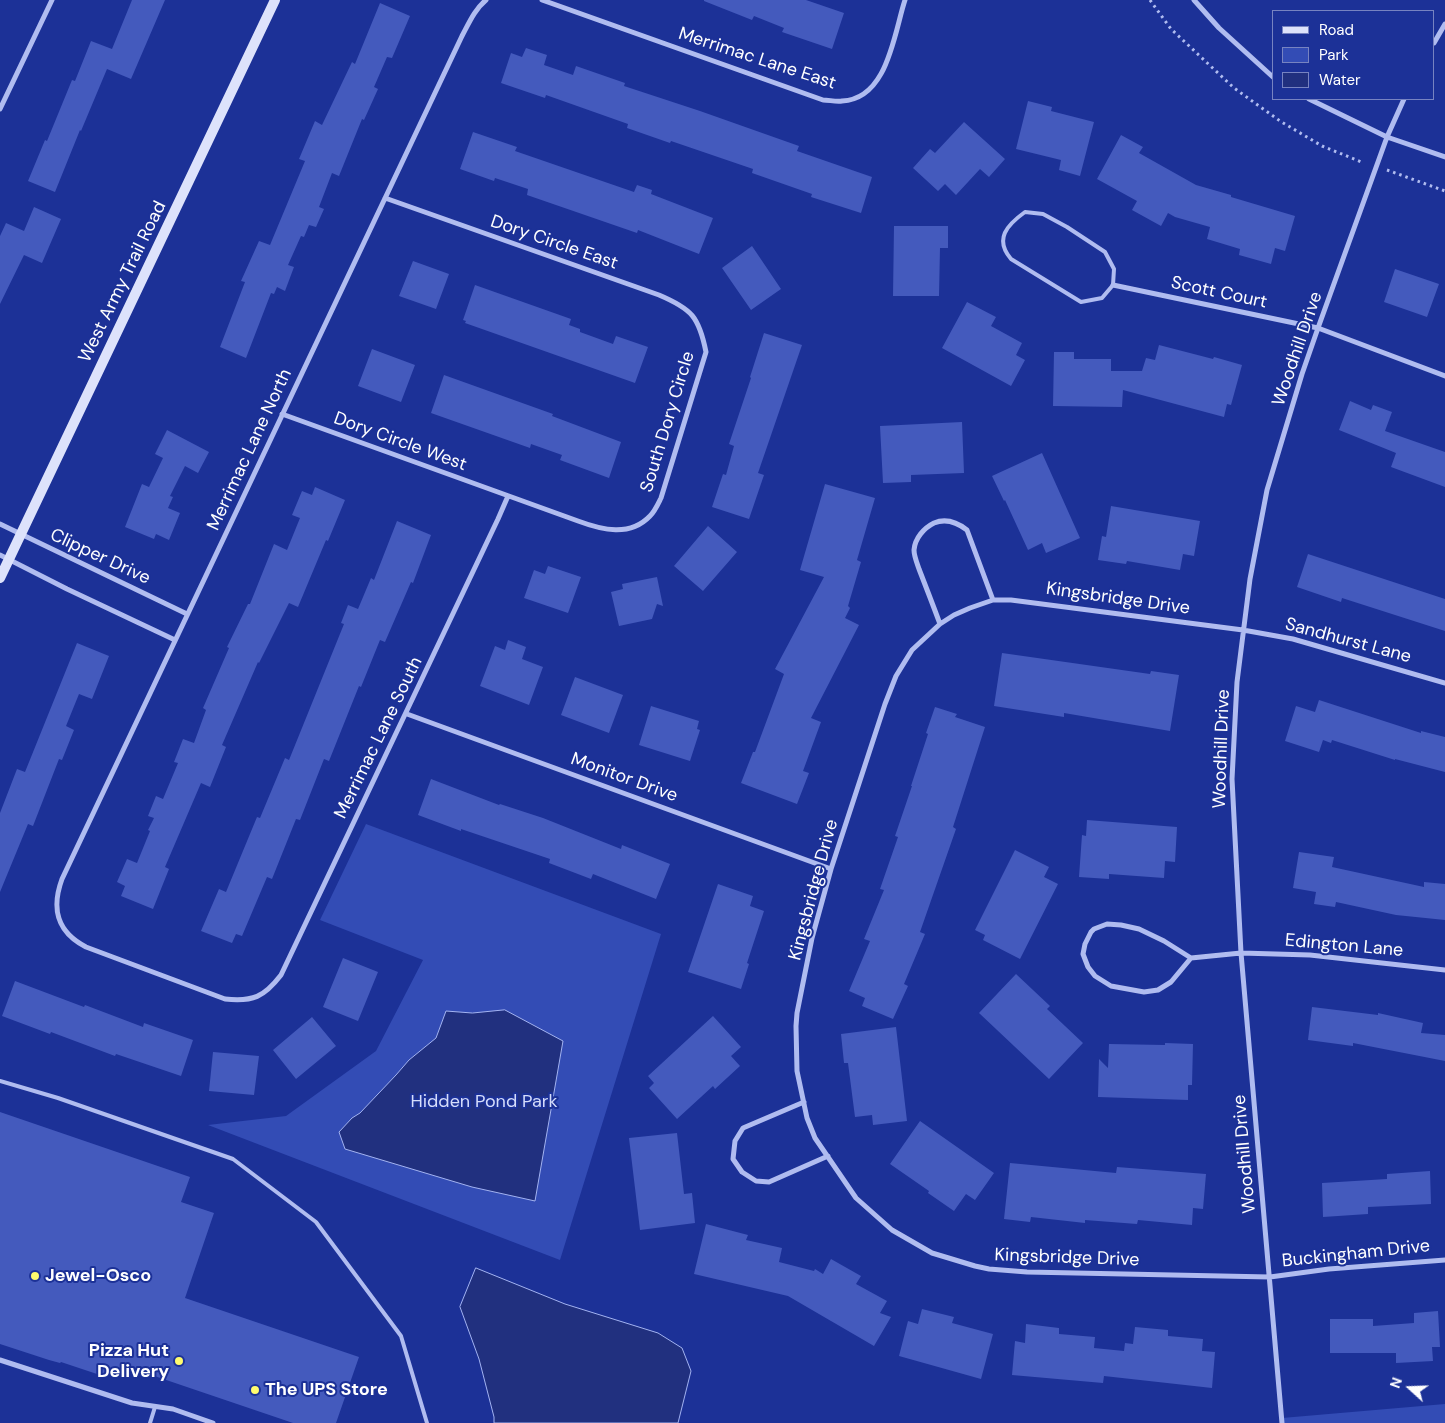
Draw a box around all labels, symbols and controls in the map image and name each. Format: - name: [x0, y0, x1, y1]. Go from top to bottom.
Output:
- legend: [1272, 10, 1435, 100]
- text: Road: [1319, 20, 1354, 40]
- street label: Merrimac Lane East: [676, 23, 838, 95]
- text: Park: [1319, 45, 1349, 65]
- text: Water: [1319, 70, 1360, 90]
- street label: West Army Trail Road: [75, 198, 171, 366]
- street label: Dory Circle East: [488, 211, 620, 275]
- street label: Scott Court: [1169, 272, 1269, 314]
- street label: Woodhill Drive: [1268, 289, 1328, 409]
- street label: South Dory Circle: [636, 349, 700, 495]
- street label: Merrimac Lane North: [203, 366, 297, 534]
- street label: Dory Circle West: [331, 408, 469, 476]
- street label: Clipper Drive: [46, 524, 154, 590]
- street label: Kingsbridge Drive: [1045, 578, 1191, 620]
- street label: Sandhurst Lane: [1283, 614, 1413, 668]
- street label: Merrimac Lane South: [330, 654, 428, 822]
- street label: Woodhill Drive: [1209, 689, 1235, 809]
- street label: Monitor Drive: [568, 749, 680, 807]
- street label: Kingsbridge Drive: [785, 817, 843, 963]
- street label: Edington Lane: [1284, 930, 1404, 962]
- park label: Hidden Pond Park: [410, 1091, 558, 1113]
- street label: Woodhill Drive: [1229, 1094, 1261, 1214]
- street label: Buckingham Drive: [1281, 1235, 1431, 1273]
- street label: Kingsbridge Drive: [994, 1245, 1140, 1271]
- place label: Jewel-Osco: [45, 1265, 151, 1287]
- marker: Jewel-Osco: [29, 1270, 41, 1282]
- place label: Pizza Hut Delivery: [89, 1340, 169, 1382]
- marker: Pizza Hut Delivery: [173, 1355, 185, 1367]
- north arrow: [1385, 1363, 1435, 1413]
- text: N: [1386, 1375, 1406, 1391]
- place label: The UPS Store: [265, 1379, 388, 1401]
- marker: The UPS Store: [249, 1384, 261, 1396]

